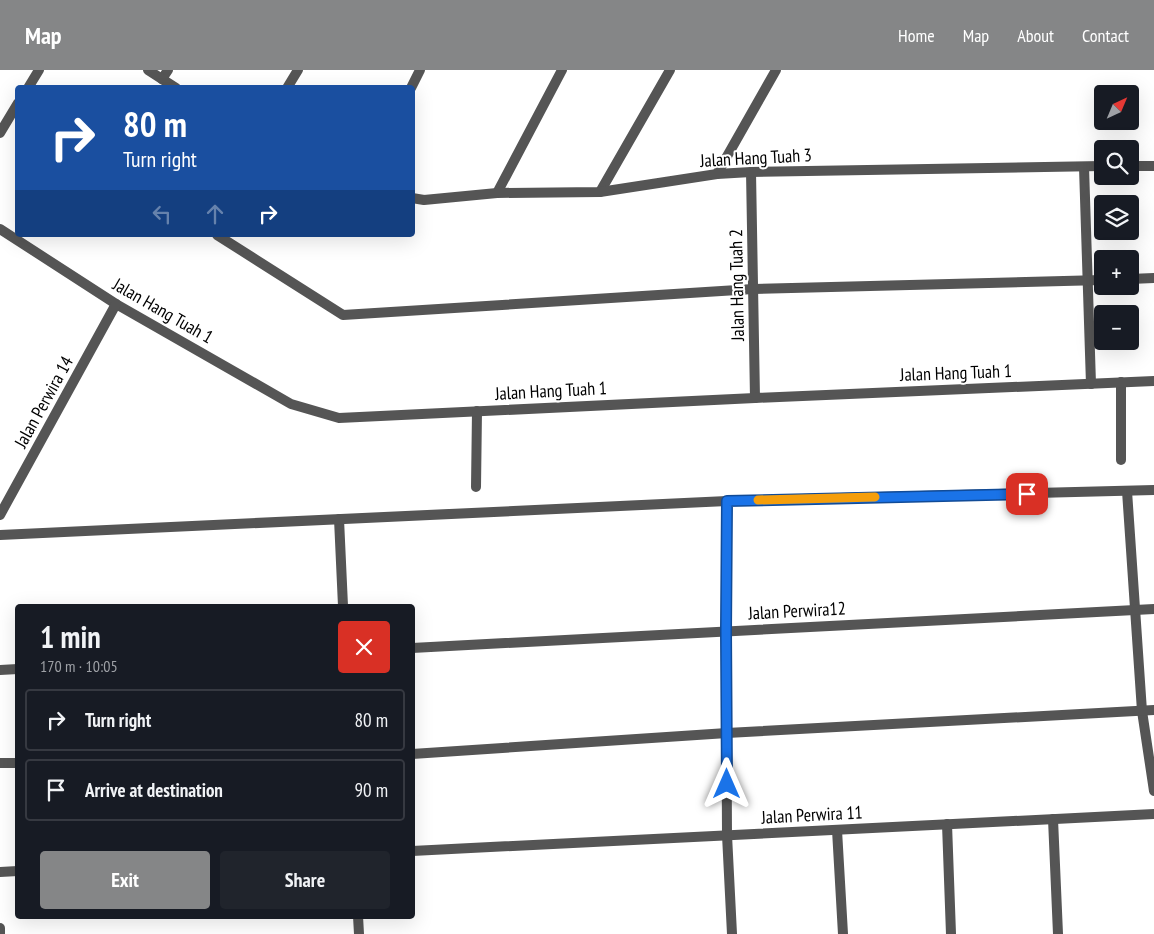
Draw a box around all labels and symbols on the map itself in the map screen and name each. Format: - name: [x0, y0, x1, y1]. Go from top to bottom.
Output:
- north arrow: [1094, 85, 1139, 130]
- street label: Jalan Hang Tuah 3: [699, 143, 812, 172]
- street label: Jalan Hang Tuah 2: [724, 229, 749, 342]
- street label: Jalan Hang Tuah 1: [108, 272, 217, 348]
- street label: Jalan Perwira 14: [8, 352, 78, 453]
- street label: Jalan Hang Tuah 1: [899, 359, 1012, 386]
- street label: Jalan Hang Tuah 1: [494, 376, 607, 405]
- pin: [1006, 473, 1048, 515]
- street label: Jalan Perwira12: [747, 596, 846, 625]
- position arrow: [700, 757, 752, 809]
- street label: Jalan Perwira 11: [760, 800, 863, 829]

